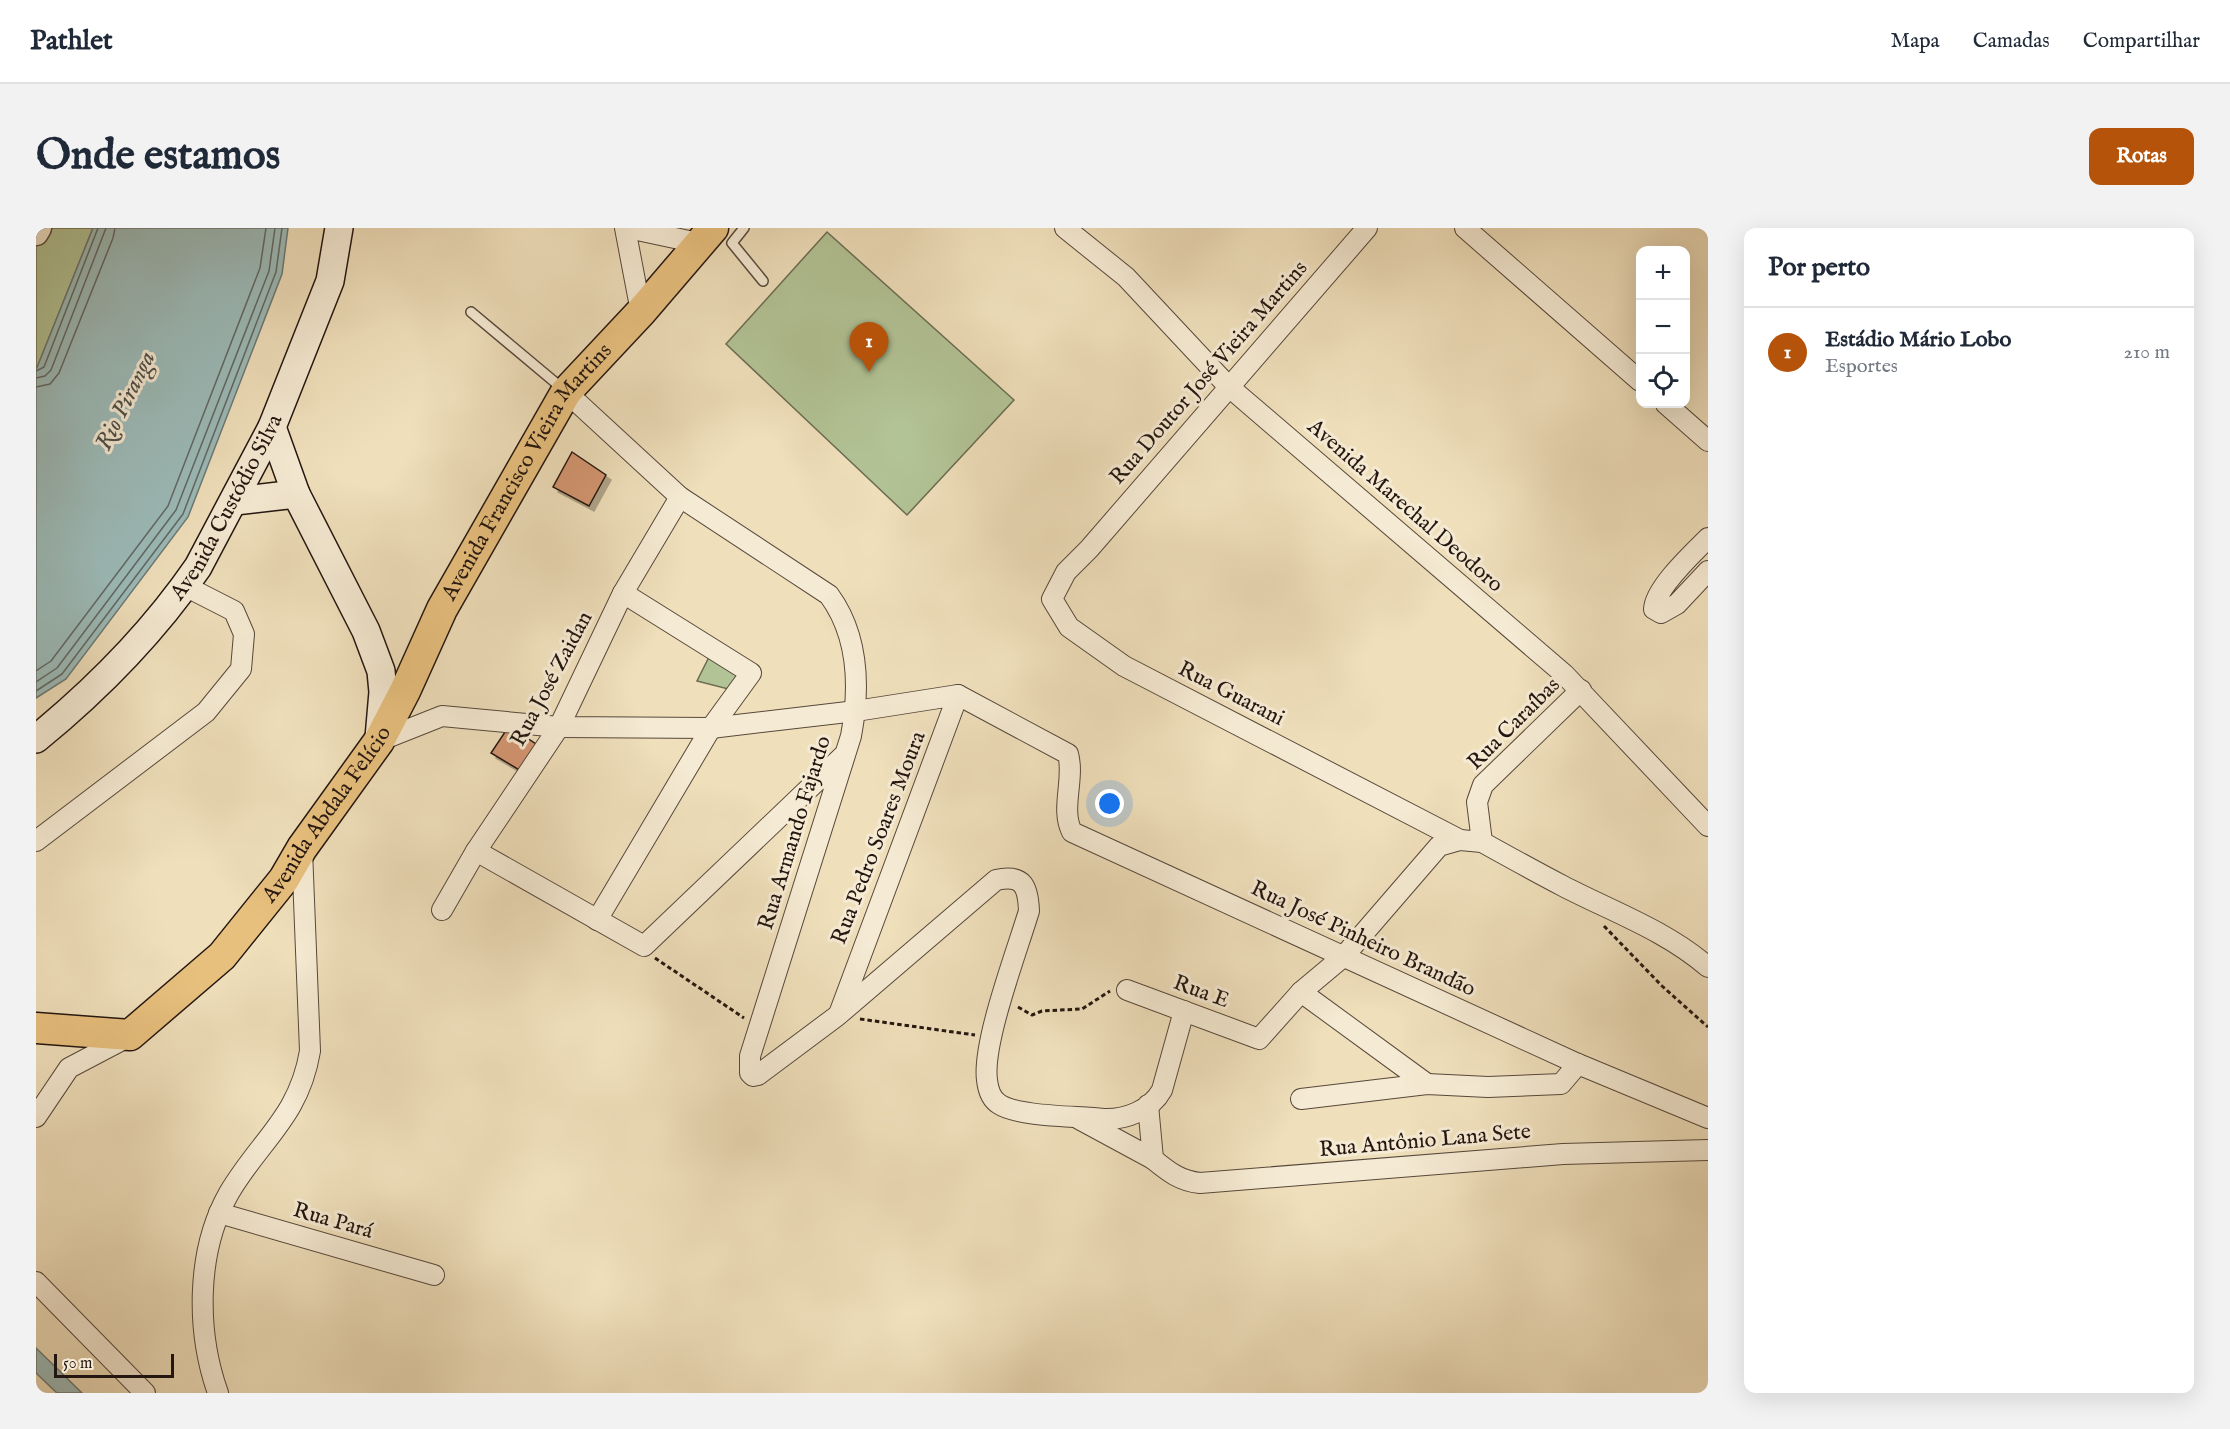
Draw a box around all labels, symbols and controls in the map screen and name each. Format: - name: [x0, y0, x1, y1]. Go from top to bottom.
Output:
- text: Pathlet: [30, 24, 113, 59]
- text: Mapa: [1890, 28, 1940, 55]
- text: Camadas: [1973, 28, 2050, 55]
- text: Compartilhar: [2083, 28, 2200, 55]
- button: Rotas: [2089, 128, 2194, 185]
- text: Onde estamos: [36, 130, 280, 183]
- map controls: [1636, 246, 1690, 408]
- button: +: [1636, 246, 1690, 300]
- text: Por perto: [1768, 251, 1870, 284]
- street label: Rua Doutor José Vieira Martins: [1104, 255, 1314, 491]
- button: −: [1636, 300, 1690, 354]
- pin: 1: [850, 322, 888, 372]
- text: Estádio Mário Lobo: [1825, 326, 2011, 354]
- street label: Avenida Francisco Vieira Martins: [435, 337, 618, 607]
- text: 1: [1784, 340, 1791, 365]
- text: 210 m: [2124, 340, 2170, 365]
- water label: Rio Piranga: [89, 346, 163, 456]
- button: locate: [1636, 354, 1690, 408]
- text: Esportes: [1825, 354, 1898, 379]
- street label: Avenida Custódio Silva: [164, 410, 290, 607]
- street label: Avenida Marechal Deodoro: [1300, 413, 1509, 599]
- street label: Rua José Zaidan: [505, 606, 599, 751]
- street label: Rua Guarani: [1173, 655, 1289, 733]
- street label: Rua Caraíbas: [1462, 672, 1566, 776]
- street label: Avenida Abdala Felício: [256, 722, 398, 909]
- street label: Rua Pedro Soares Moura: [825, 727, 933, 948]
- street label: Rua Armando Fajardo: [752, 732, 838, 933]
- your location: [1095, 789, 1124, 818]
- street label: Rua José Pinheiro Brandão: [1246, 875, 1480, 1003]
- street label: Rua E: [1169, 969, 1233, 1015]
- street label: Rua Antônio Lana Sete: [1318, 1118, 1532, 1164]
- street label: Rua Pará: [290, 1196, 377, 1246]
- scale bar: [54, 1351, 174, 1378]
- text: 50 m: [63, 1354, 92, 1374]

